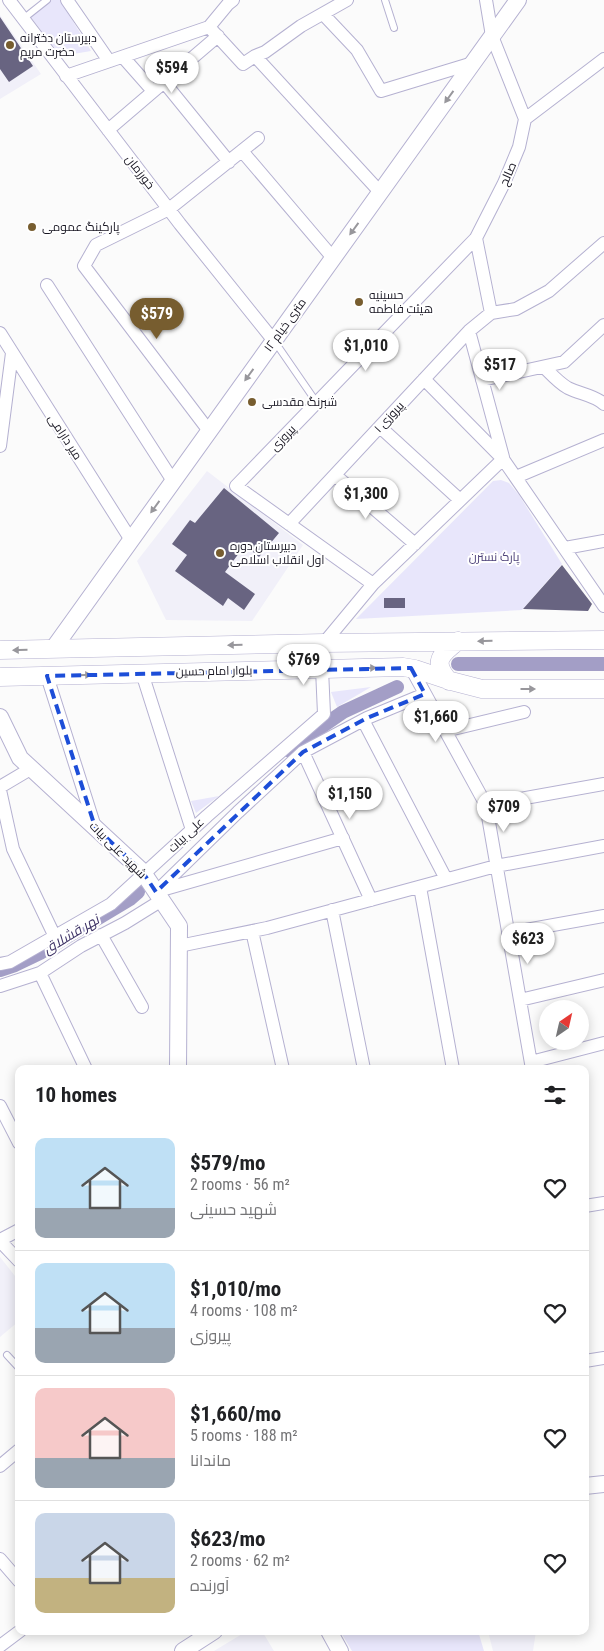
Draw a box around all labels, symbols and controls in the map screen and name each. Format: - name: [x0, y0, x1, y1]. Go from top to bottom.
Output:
- place label: دبیرستان دخترانه حضرت مریم: [20, 31, 97, 60]
- marker: دبیرستان دخترانه حضرت مریم: [4, 39, 16, 51]
- pin: $594: [142, 52, 202, 94]
- text: $594: [156, 58, 188, 77]
- one-way arrow: [444, 90, 454, 103]
- street label: خورزمان: [122, 152, 158, 192]
- street label: صالح: [497, 160, 520, 188]
- place label: پارکینگ عمومی: [42, 220, 120, 236]
- marker: پارکینگ عمومی: [26, 221, 38, 233]
- one-way arrow: [349, 222, 359, 236]
- place label: حسینیه هیئت فاطمه: [369, 288, 433, 316]
- street label: ۱۲ متری خیام: [261, 296, 310, 355]
- marker: حسینیه هیئت فاطمه: [353, 296, 365, 308]
- pin: $579: [127, 298, 187, 340]
- text: $579: [141, 304, 173, 323]
- pin: $1,010: [325, 330, 407, 372]
- text: $1,010: [344, 336, 388, 355]
- pin: $517: [470, 348, 530, 391]
- text: $517: [484, 355, 516, 374]
- one-way arrow: [244, 368, 254, 382]
- place label: شبرنگ مقدسی: [262, 395, 337, 409]
- marker: شبرنگ مقدسی: [246, 396, 258, 408]
- street label: پیروزی ۱: [371, 398, 409, 437]
- street label: میر دارامی: [45, 412, 85, 462]
- street label: پیروزی: [267, 421, 301, 455]
- pin: $1,300: [325, 478, 407, 520]
- text: $1,300: [344, 484, 388, 503]
- one-way arrow: [150, 500, 160, 514]
- place label: دبیرستان دوره اول انقلاب اسلامی: [230, 539, 324, 567]
- marker: دبیرستان دوره اول انقلاب اسلامی: [214, 547, 226, 559]
- park label: پارک نسترن: [469, 550, 520, 566]
- one-way arrow: [477, 637, 493, 645]
- one-way arrow: [227, 641, 243, 649]
- pin: $769: [274, 644, 334, 686]
- one-way arrow: [12, 646, 28, 654]
- text: $769: [288, 650, 320, 669]
- street label: بلوار امام حسین: [176, 663, 252, 680]
- one-way arrow: [361, 664, 377, 672]
- one-way arrow: [76, 671, 92, 679]
- one-way arrow: [520, 685, 536, 693]
- pin: $1,660: [395, 700, 477, 743]
- text: $1,660: [414, 707, 458, 726]
- pin: $1,150: [309, 778, 391, 820]
- text: $1,150: [328, 784, 372, 803]
- pin: $709: [474, 790, 534, 833]
- text: $709: [488, 797, 520, 816]
- street label: علی بیات: [165, 815, 207, 855]
- street label: شهید علی بیات: [87, 819, 149, 881]
- water label: نهر قشلاق: [40, 910, 103, 958]
- pin: $623: [498, 922, 558, 965]
- text: $623: [512, 929, 544, 948]
- north arrow: [539, 1000, 589, 1050]
- map controls: [539, 1000, 589, 1050]
- icon: filters: [541, 1081, 569, 1109]
- text: 10 homes: [35, 1083, 117, 1107]
- text: $579/mo: [190, 1151, 265, 1175]
- icon: home: [75, 1158, 135, 1218]
- icon: heart: [541, 1174, 569, 1202]
- text: 2 rooms · 56 m²: [190, 1175, 290, 1194]
- text: شهید حسینی: [190, 1200, 277, 1219]
- text: $1,010/mo: [190, 1277, 281, 1301]
- icon: home: [75, 1283, 135, 1343]
- icon: heart: [541, 1299, 569, 1327]
- text: 4 rooms · 108 m²: [190, 1301, 298, 1320]
- text: پیروزی: [190, 1326, 231, 1345]
- text: $1,660/mo: [190, 1402, 281, 1426]
- icon: home: [75, 1408, 135, 1468]
- icon: heart: [541, 1424, 569, 1452]
- text: 5 rooms · 188 m²: [190, 1426, 298, 1445]
- text: ماندانا: [190, 1451, 231, 1470]
- text: $623/mo: [190, 1527, 265, 1551]
- icon: home: [75, 1533, 135, 1593]
- icon: heart: [541, 1549, 569, 1577]
- text: 2 rooms · 62 m²: [190, 1551, 290, 1570]
- text: آورنده: [190, 1576, 229, 1595]

